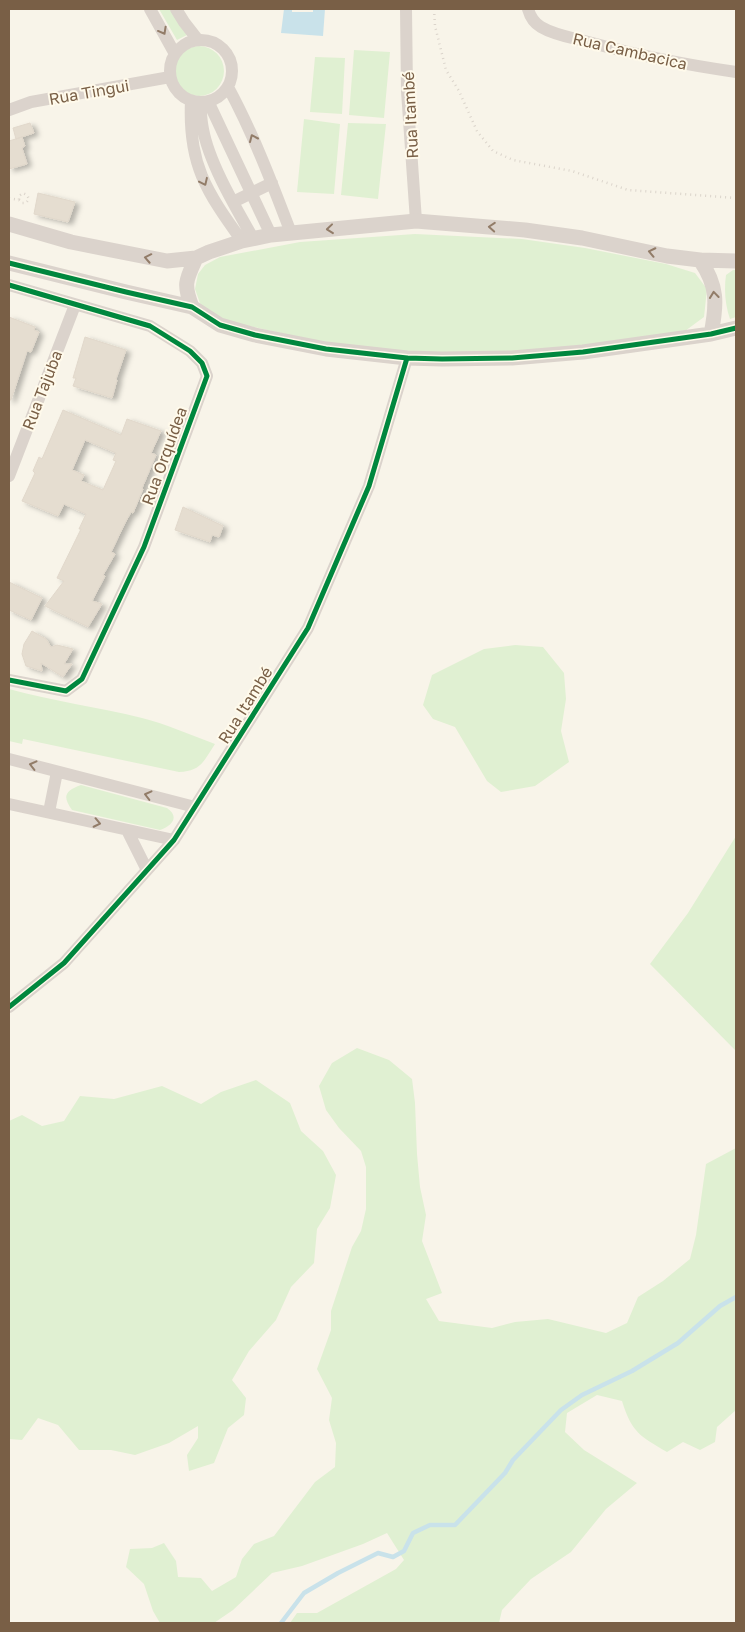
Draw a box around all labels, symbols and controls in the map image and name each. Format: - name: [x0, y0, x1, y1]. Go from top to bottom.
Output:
- one-way arrow: [157, 26, 167, 35]
- street label: Rua Cambacica: [571, 28, 689, 74]
- street label: Rua Itambé: [398, 71, 422, 159]
- street label: Rua Tingui: [47, 75, 131, 109]
- one-way arrow: [249, 134, 259, 143]
- one-way arrow: [198, 177, 209, 186]
- one-way arrow: [487, 222, 495, 233]
- one-way arrow: [325, 223, 333, 234]
- one-way arrow: [648, 248, 656, 258]
- one-way arrow: [144, 253, 153, 263]
- one-way arrow: [709, 291, 720, 299]
- street label: Rua Tajuba: [18, 347, 66, 433]
- street label: Rua Orquídea: [137, 404, 191, 508]
- street label: Rua Itambé: [213, 663, 277, 747]
- one-way arrow: [29, 761, 37, 771]
- one-way arrow: [144, 790, 153, 801]
- one-way arrow: [92, 818, 101, 828]

